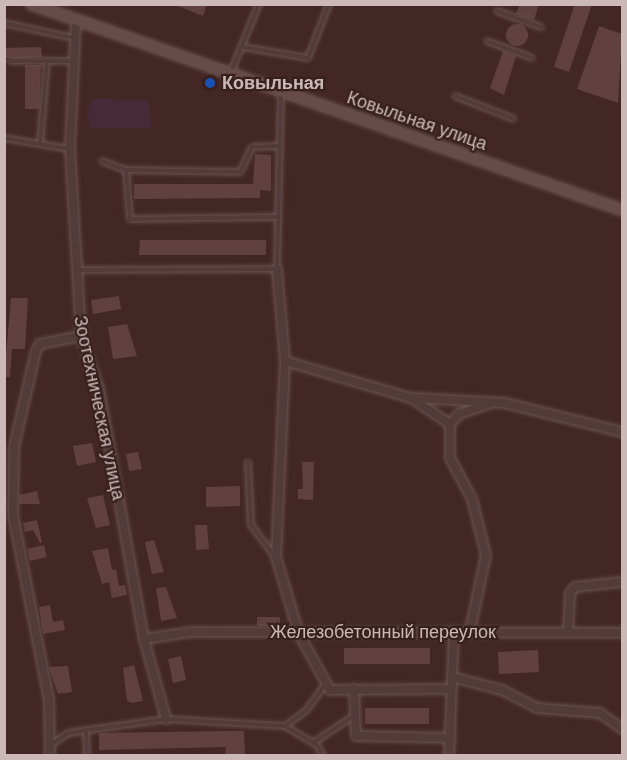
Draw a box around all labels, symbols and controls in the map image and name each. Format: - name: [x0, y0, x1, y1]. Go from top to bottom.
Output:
- place label: Ковыльная: [222, 72, 324, 94]
- marker: Ковыльная: [203, 76, 217, 90]
- street label: Ковыльная улица: [344, 87, 490, 155]
- street label: Зоотехническая улица: [69, 314, 129, 502]
- street label: Железобетонный переулок: [270, 621, 496, 643]

